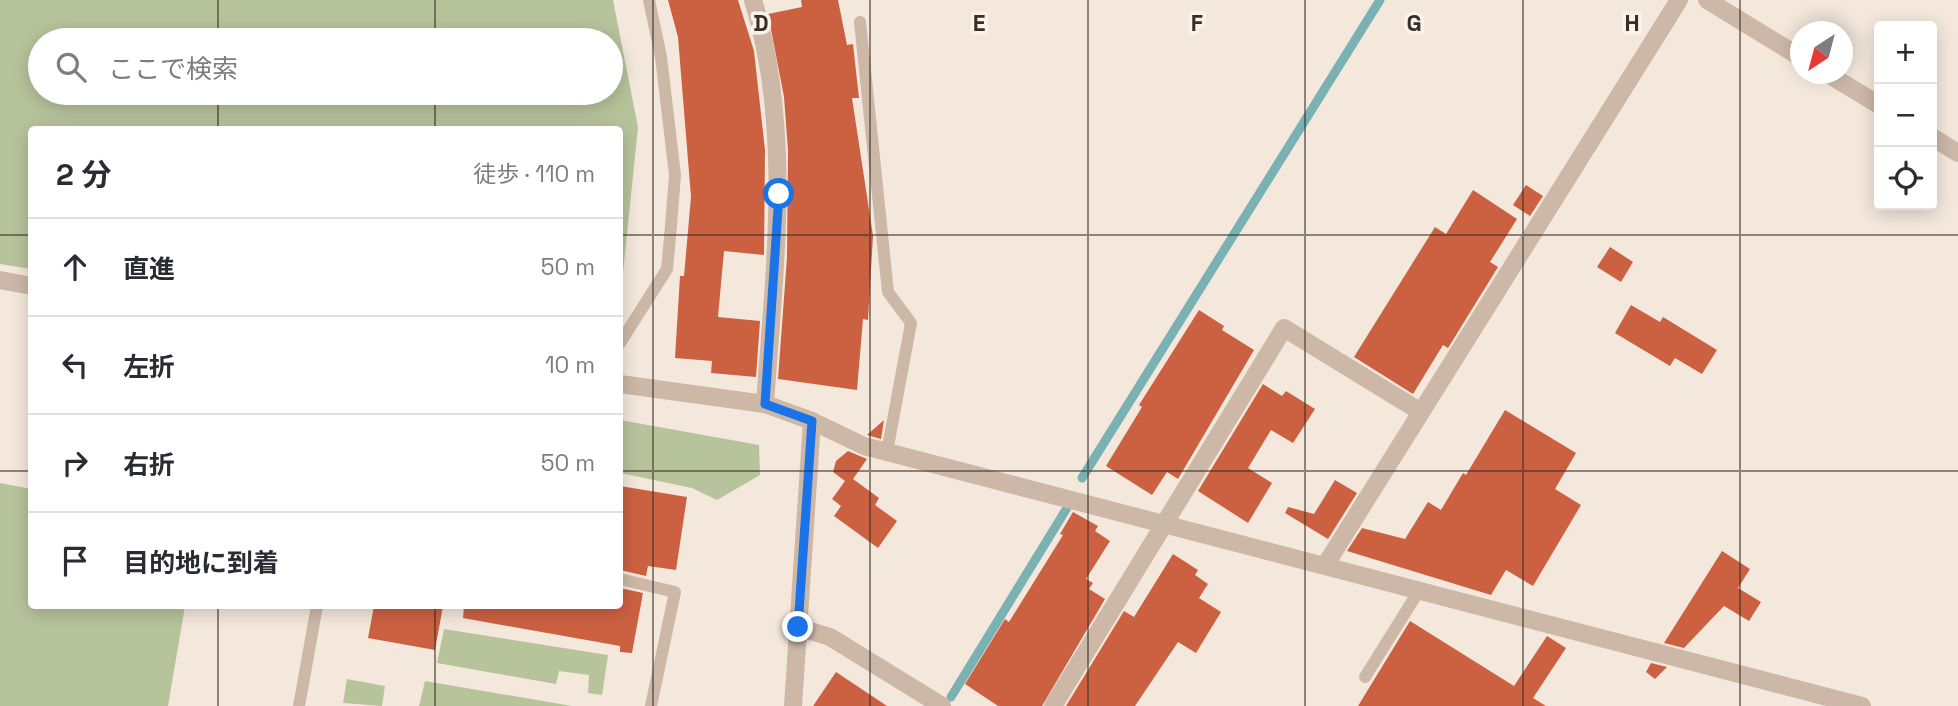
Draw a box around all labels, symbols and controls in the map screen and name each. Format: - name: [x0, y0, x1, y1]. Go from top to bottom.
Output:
- text: D: [753, 8, 769, 38]
- text: E: [973, 8, 985, 38]
- text: F: [1191, 8, 1203, 38]
- text: G: [1406, 8, 1422, 38]
- text: H: [1624, 8, 1640, 38]
- north arrow: [1790, 21, 1853, 84]
- map controls: [1874, 21, 1937, 210]
- button: +: [1874, 21, 1937, 84]
- search box: [28, 28, 623, 105]
- icon: search: [52, 48, 90, 86]
- text: ここで検索: [108, 52, 238, 86]
- button: −: [1874, 84, 1937, 147]
- button: locate: [1874, 147, 1937, 210]
- text: 2 分: [56, 155, 111, 194]
- text: 徒歩 · 110 m: [473, 159, 595, 189]
- route start: [763, 178, 794, 209]
- icon: ahead: [56, 248, 94, 286]
- text: 直進: [123, 252, 175, 286]
- text: 50 m: [541, 252, 595, 282]
- icon: left: [56, 346, 94, 384]
- text: 左折: [123, 350, 175, 384]
- text: 10 m: [545, 350, 595, 380]
- icon: right: [56, 444, 94, 482]
- text: 右折: [123, 448, 175, 482]
- text: 50 m: [541, 448, 595, 478]
- icon: arrive: [56, 542, 94, 580]
- text: 目的地に到着: [123, 546, 279, 580]
- route end: [782, 611, 813, 642]

